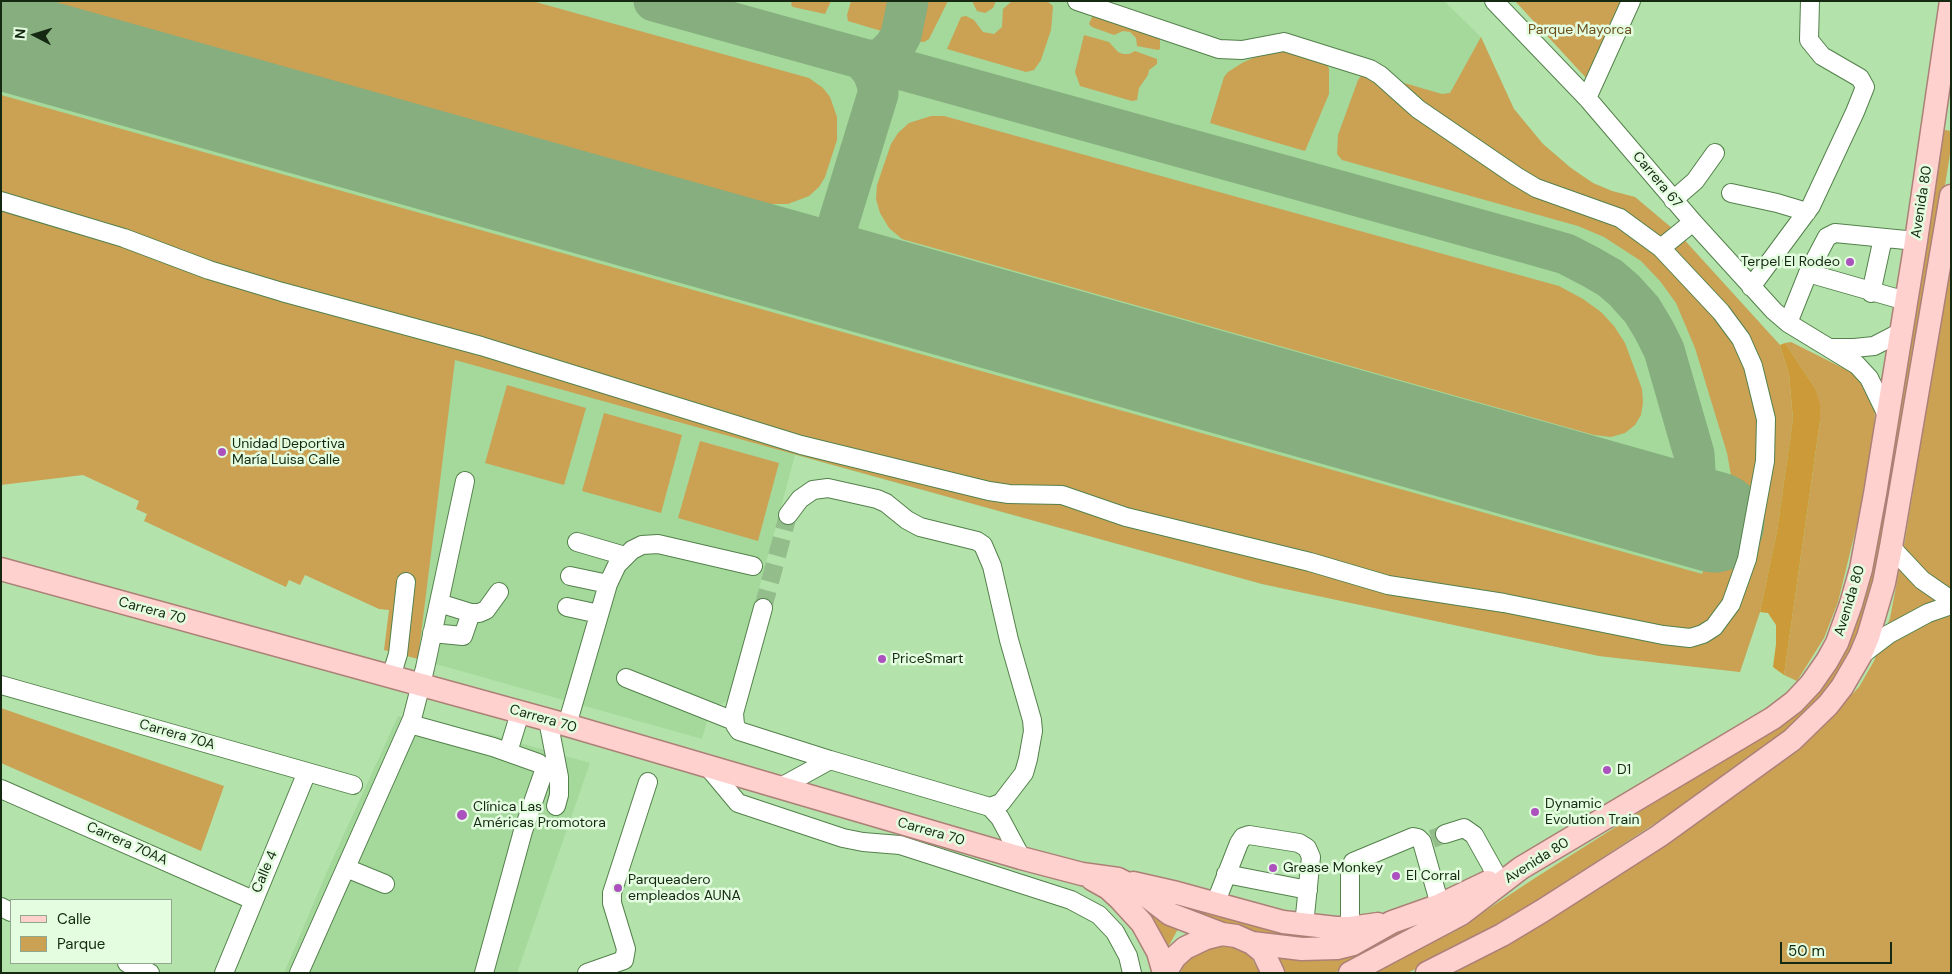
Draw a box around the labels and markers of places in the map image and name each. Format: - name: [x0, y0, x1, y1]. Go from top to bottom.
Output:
- place label: Terpel El Rodeo: [1741, 254, 1840, 270]
- marker: Terpel El Rodeo: [1844, 256, 1856, 268]
- place label: Unidad Deportiva María Luisa Calle: [232, 436, 345, 468]
- marker: Unidad Deportiva María Luisa Calle: [216, 446, 228, 458]
- place label: PriceSmart: [892, 651, 963, 667]
- marker: PriceSmart: [876, 653, 888, 665]
- place label: D1: [1617, 762, 1631, 778]
- marker: D1: [1601, 764, 1613, 776]
- place label: Dynamic Evolution Train: [1545, 796, 1640, 829]
- place label: Clínica Las Américas Promotora: [473, 799, 606, 832]
- marker: Dynamic Evolution Train: [1529, 806, 1541, 818]
- marker: Clínica Las Américas Promotora: [455, 808, 469, 822]
- place label: Grease Monkey: [1283, 860, 1383, 876]
- marker: Grease Monkey: [1267, 862, 1279, 874]
- place label: El Corral: [1406, 868, 1460, 884]
- marker: El Corral: [1390, 870, 1402, 882]
- place label: Parqueadero empleados AUNA: [628, 872, 741, 904]
- marker: Parqueadero empleados AUNA: [612, 882, 624, 894]

